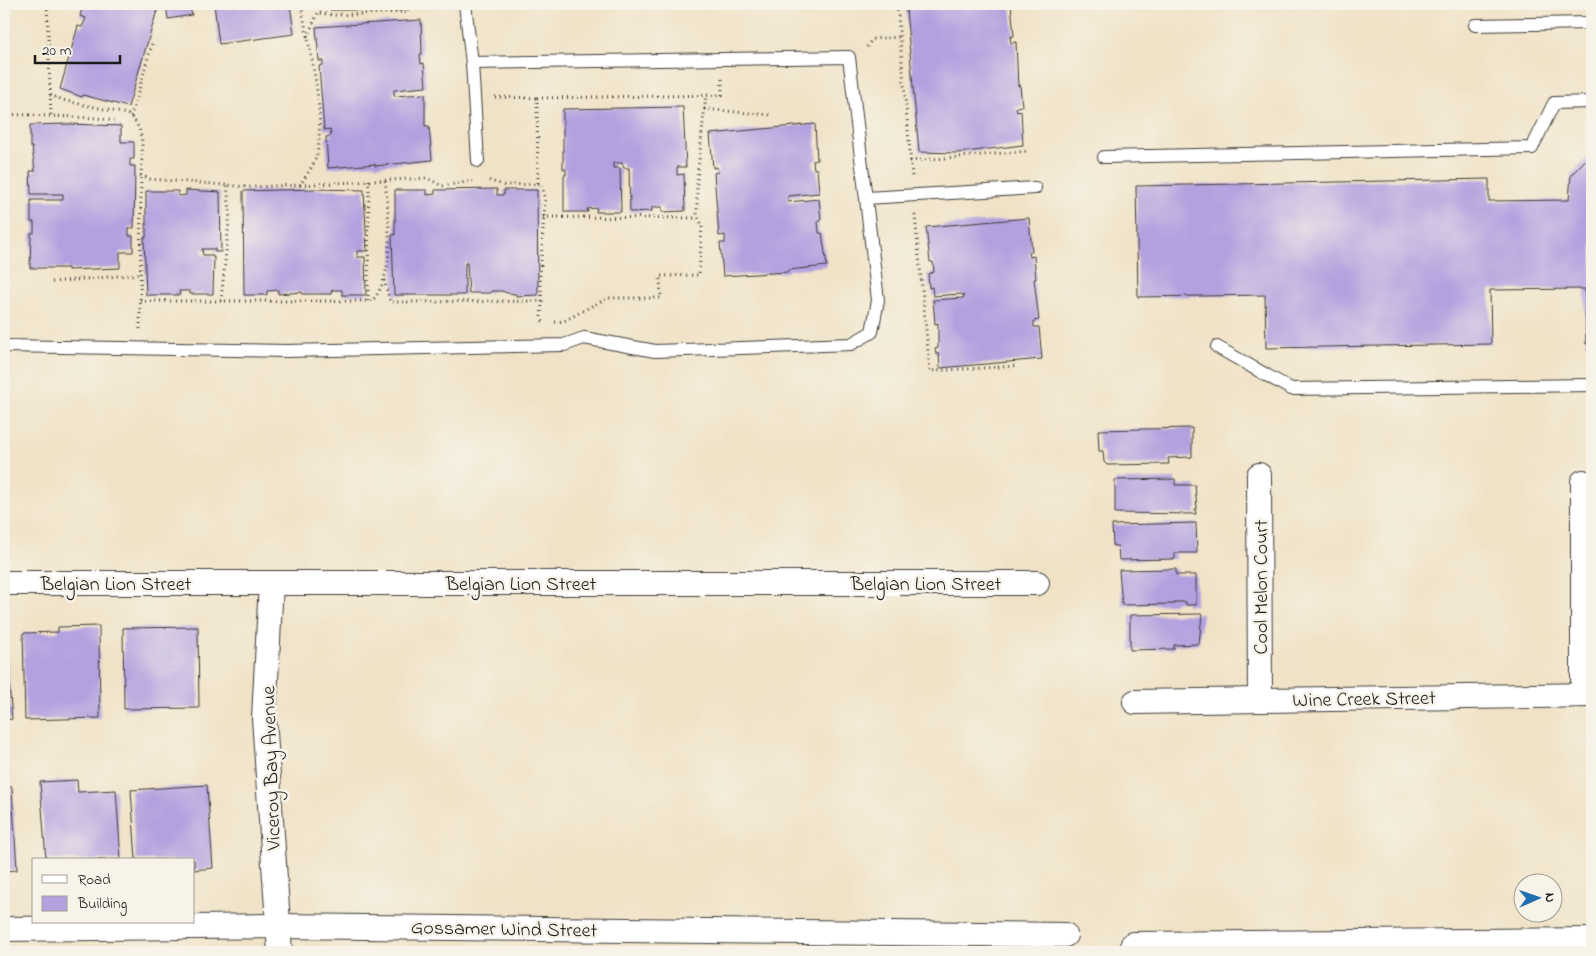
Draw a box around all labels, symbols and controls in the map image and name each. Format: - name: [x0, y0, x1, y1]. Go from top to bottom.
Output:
- scale bar: [35, 32, 120, 64]
- text: 20 m: [42, 40, 72, 62]
- street label: Cool Melon Court: [1248, 519, 1277, 654]
- street label: Belgian Lion Street: [40, 571, 192, 601]
- street label: Belgian Lion Street: [445, 571, 597, 601]
- street label: Belgian Lion Street: [850, 571, 1002, 601]
- street label: Viceroy Bay Avenue: [255, 685, 290, 852]
- street label: Wine Creek Street: [1292, 685, 1436, 716]
- legend: [32, 858, 195, 924]
- text: Road: [78, 869, 111, 891]
- north arrow: [1514, 874, 1564, 924]
- text: Building: [77, 893, 127, 916]
- text: N: [1539, 893, 1560, 903]
- street label: Gossamer Wind Street: [411, 914, 598, 947]

